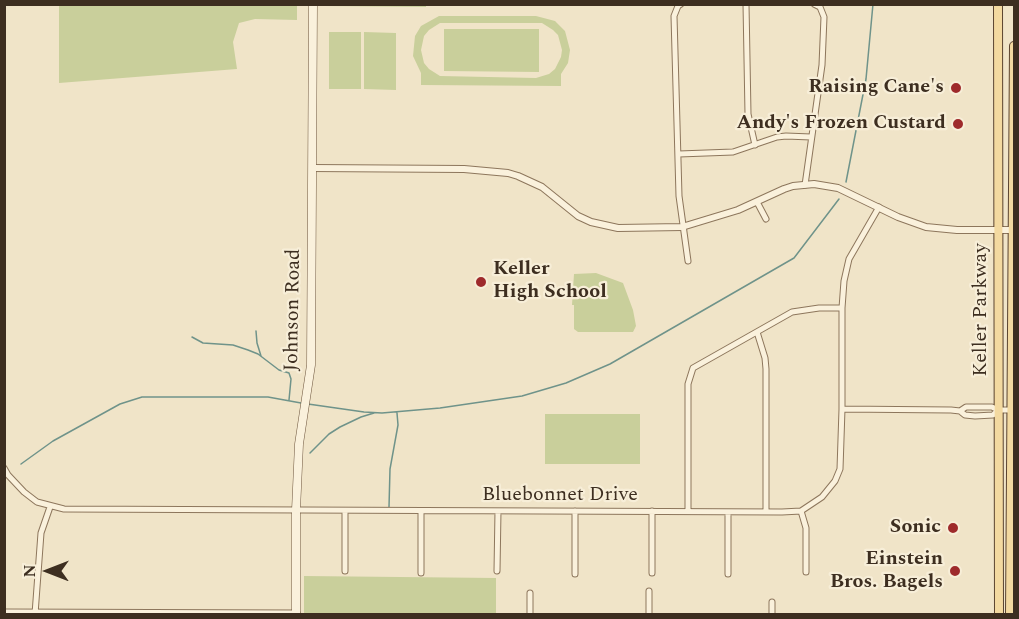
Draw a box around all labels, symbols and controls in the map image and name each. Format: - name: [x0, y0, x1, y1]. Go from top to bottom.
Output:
- place label: Raising Cane's: [808, 76, 944, 100]
- marker: Raising Cane's: [949, 81, 963, 95]
- place label: Andy's Frozen Custard: [736, 112, 946, 136]
- marker: Andy's Frozen Custard: [951, 117, 965, 131]
- street label: Keller Parkway: [970, 243, 994, 377]
- street label: Johnson Road: [281, 248, 307, 372]
- place label: Keller High School: [493, 258, 607, 305]
- marker: Keller High School: [474, 275, 488, 289]
- street label: Bluebonnet Drive: [482, 484, 638, 508]
- place label: Sonic: [890, 516, 941, 540]
- marker: Sonic: [946, 521, 960, 535]
- north arrow: [18, 541, 78, 601]
- place label: Einstein Bros. Bagels: [830, 548, 943, 595]
- text: N: [18, 564, 42, 578]
- marker: Einstein Bros. Bagels: [948, 564, 962, 578]

